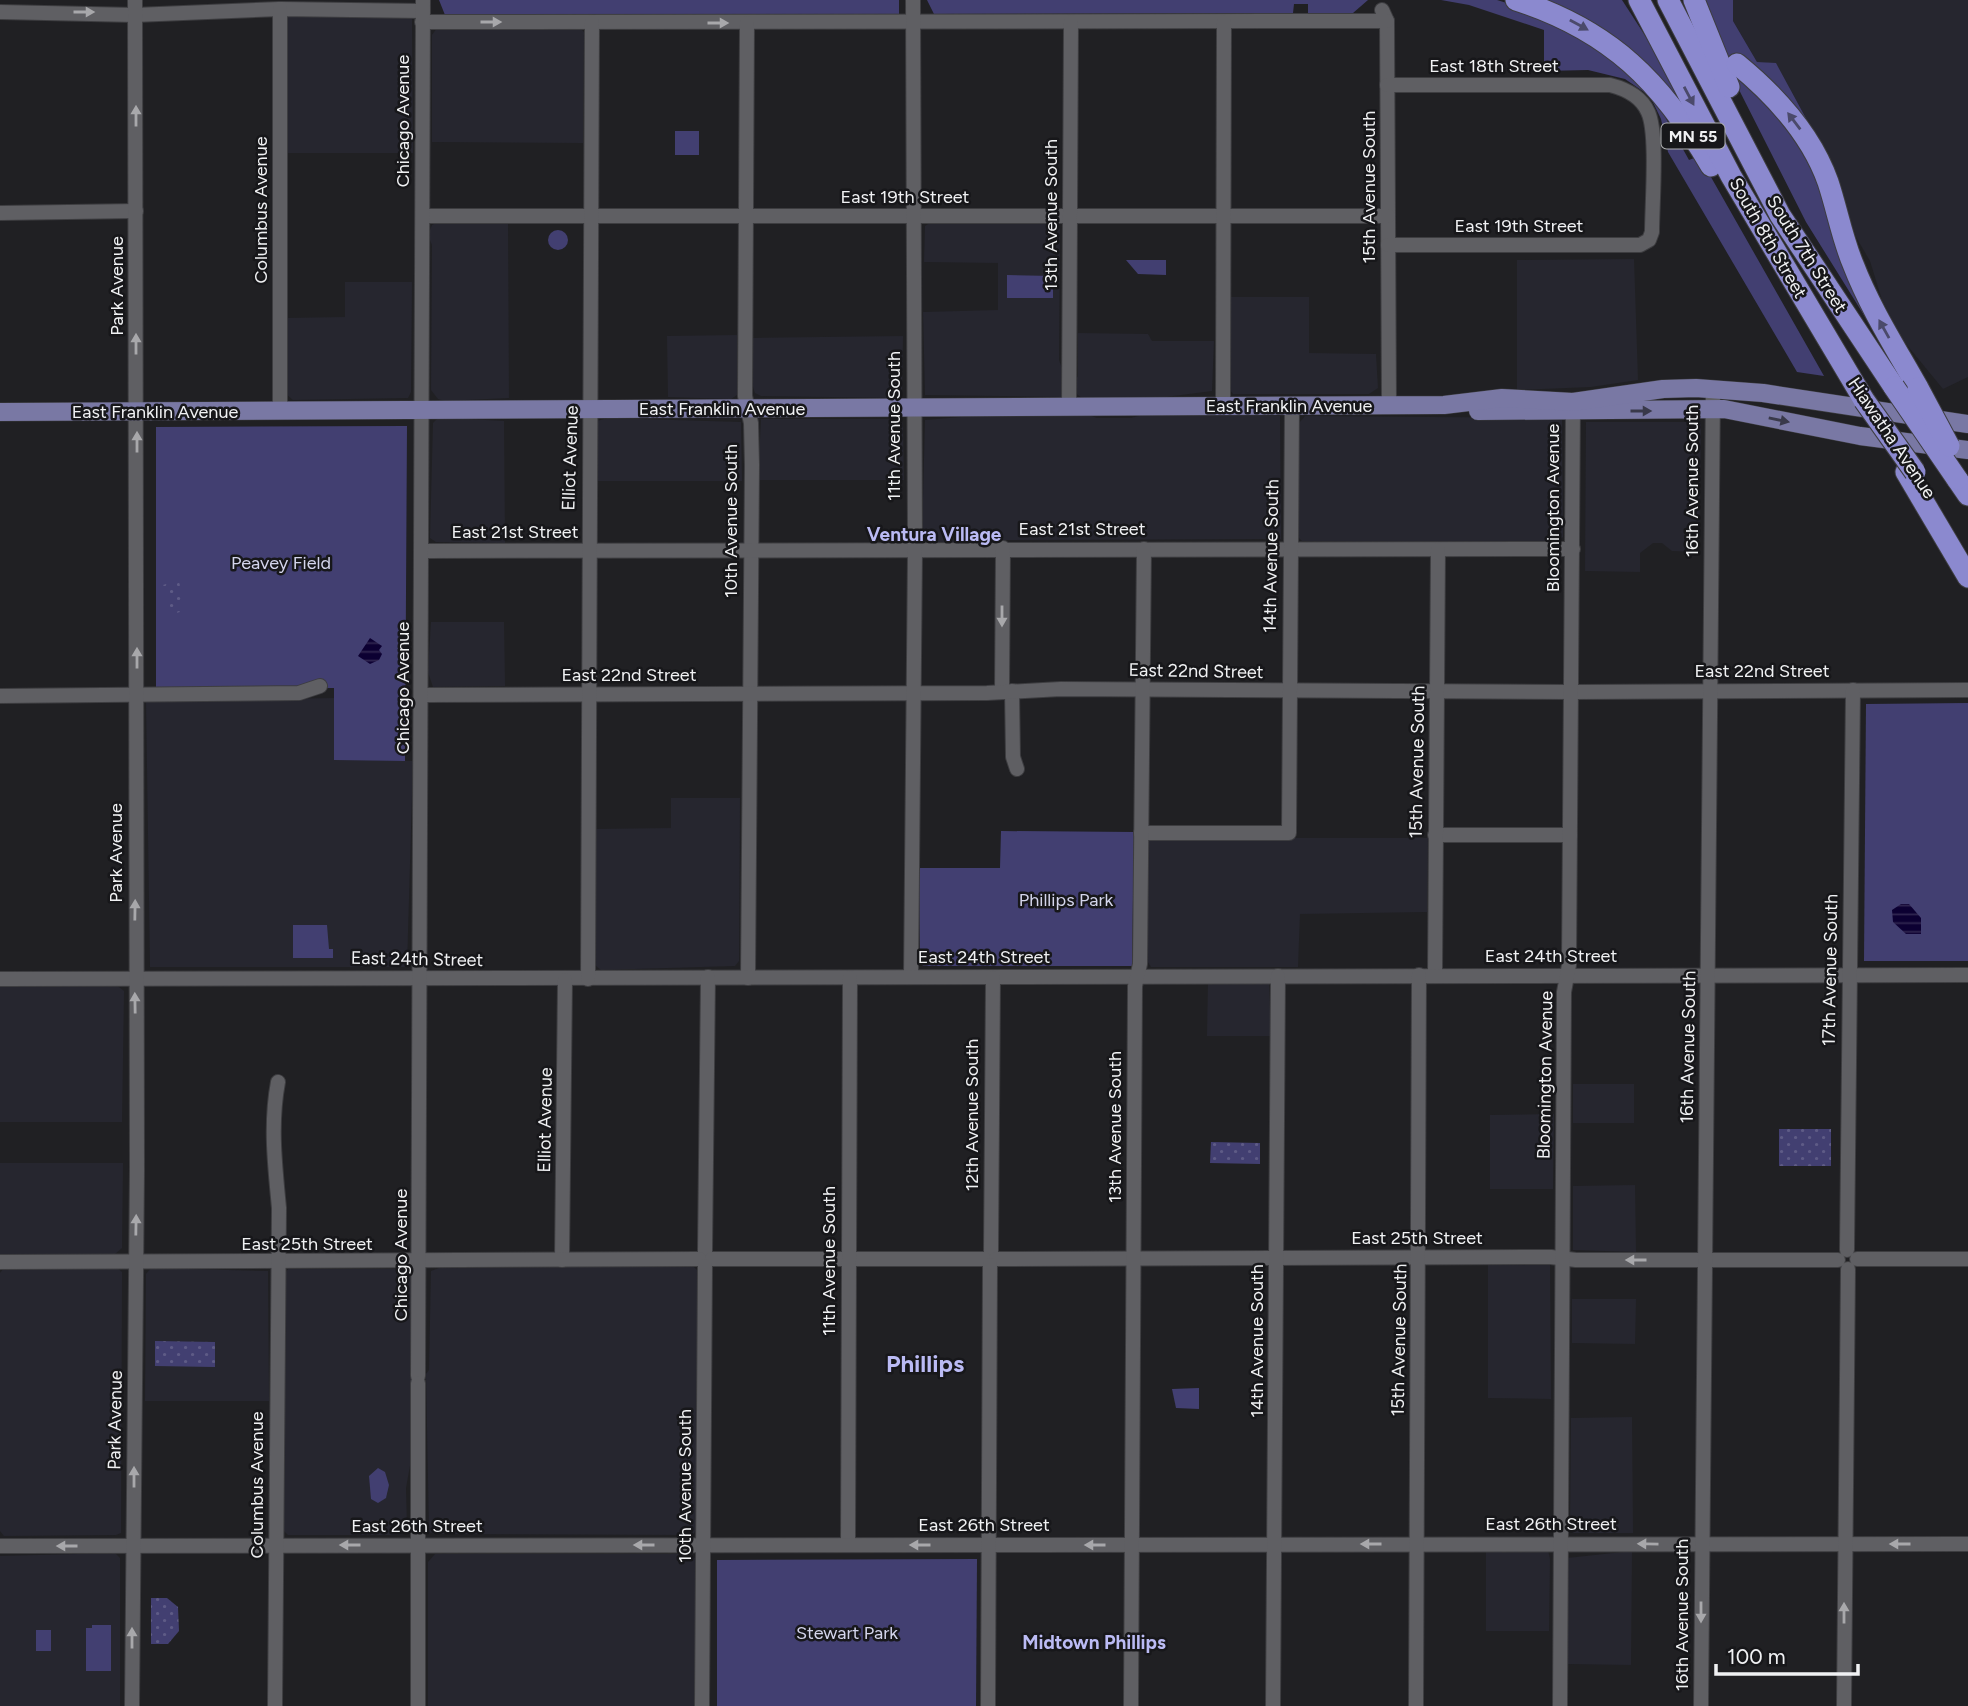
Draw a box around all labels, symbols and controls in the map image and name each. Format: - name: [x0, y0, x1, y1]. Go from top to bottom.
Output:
- one-way arrow: [73, 6, 95, 18]
- one-way arrow: [480, 16, 502, 28]
- one-way arrow: [707, 17, 729, 29]
- one-way arrow: [1569, 19, 1589, 31]
- street label: Chicago Avenue: [392, 55, 414, 187]
- street label: East 18th Street: [1429, 55, 1559, 77]
- one-way arrow: [1684, 86, 1695, 106]
- one-way arrow: [130, 105, 142, 127]
- street label: 15th Avenue South: [1358, 111, 1380, 263]
- one-way arrow: [1786, 113, 1801, 131]
- road number: MN 55: [1662, 124, 1724, 148]
- street label: Columbus Avenue: [250, 136, 272, 284]
- street label: 13th Avenue South: [1040, 139, 1062, 291]
- street label: South 8th Street: [1725, 174, 1812, 302]
- street label: East 19th Street: [841, 186, 970, 208]
- street label: South 7th Street: [1762, 191, 1852, 317]
- street label: East 19th Street: [1455, 215, 1584, 237]
- street label: Park Avenue: [106, 236, 128, 336]
- one-way arrow: [1878, 319, 1890, 338]
- one-way arrow: [130, 332, 142, 354]
- street label: 11th Avenue South: [883, 351, 905, 501]
- street label: Hiawatha Avenue: [1843, 373, 1941, 503]
- street label: East Franklin Avenue: [1206, 395, 1372, 417]
- street label: East Franklin Avenue: [639, 398, 805, 420]
- street label: East Franklin Avenue: [72, 401, 238, 423]
- street label: Elliot Avenue: [557, 405, 583, 511]
- one-way arrow: [1630, 405, 1652, 416]
- street label: 16th Avenue South: [1681, 405, 1703, 557]
- one-way arrow: [1768, 414, 1790, 425]
- street label: Bloomington Avenue: [1542, 424, 1564, 592]
- one-way arrow: [131, 430, 143, 452]
- street label: 10th Avenue South: [720, 444, 742, 598]
- street label: 14th Avenue South: [1259, 479, 1283, 633]
- street label: East 21st Street: [1018, 518, 1146, 540]
- street label: East 21st Street: [451, 521, 579, 543]
- district label: Ventura Village: [867, 523, 1002, 546]
- park label: Peavey Field: [231, 552, 331, 574]
- one-way arrow: [996, 606, 1008, 628]
- street label: Chicago Avenue: [392, 622, 414, 754]
- one-way arrow: [131, 647, 143, 669]
- street label: East 22nd Street: [1128, 659, 1264, 683]
- street label: East 22nd Street: [1694, 660, 1830, 682]
- street label: East 22nd Street: [561, 664, 697, 686]
- street label: 15th Avenue South: [1405, 685, 1429, 839]
- street label: Park Avenue: [105, 803, 127, 903]
- park label: Phillips Park: [1019, 889, 1113, 911]
- street label: 17th Avenue South: [1818, 894, 1842, 1046]
- one-way arrow: [129, 899, 141, 921]
- street label: East 24th Street: [1485, 945, 1617, 967]
- street label: East 24th Street: [918, 946, 1050, 968]
- street label: East 24th Street: [351, 947, 484, 971]
- street label: 16th Avenue South: [1676, 971, 1700, 1123]
- street label: Bloomington Avenue: [1533, 990, 1557, 1159]
- one-way arrow: [129, 992, 141, 1014]
- street label: 12th Avenue South: [961, 1039, 983, 1191]
- street label: 13th Avenue South: [1104, 1051, 1126, 1203]
- street label: Elliot Avenue: [533, 1067, 557, 1173]
- street label: 11th Avenue South: [818, 1186, 840, 1336]
- street label: Chicago Avenue: [390, 1189, 412, 1321]
- one-way arrow: [130, 1214, 142, 1236]
- street label: East 25th Street: [1351, 1227, 1483, 1249]
- street label: East 25th Street: [241, 1233, 373, 1255]
- one-way arrow: [1624, 1254, 1646, 1266]
- street label: 15th Avenue South: [1387, 1263, 1411, 1417]
- street label: 14th Avenue South: [1246, 1264, 1268, 1418]
- district label: Phillips: [886, 1349, 964, 1378]
- street label: Park Avenue: [103, 1370, 127, 1470]
- street label: 10th Avenue South: [674, 1409, 696, 1563]
- street label: Columbus Avenue: [246, 1411, 268, 1559]
- one-way arrow: [128, 1466, 140, 1488]
- street label: East 26th Street: [1485, 1513, 1617, 1535]
- street label: East 26th Street: [918, 1514, 1050, 1536]
- street label: East 26th Street: [351, 1515, 483, 1537]
- one-way arrow: [1360, 1538, 1382, 1550]
- one-way arrow: [1637, 1538, 1659, 1549]
- one-way arrow: [1889, 1538, 1911, 1550]
- one-way arrow: [339, 1539, 361, 1551]
- one-way arrow: [632, 1539, 654, 1551]
- one-way arrow: [909, 1539, 931, 1551]
- one-way arrow: [1084, 1539, 1106, 1551]
- street label: 16th Avenue South: [1671, 1539, 1693, 1691]
- one-way arrow: [55, 1540, 77, 1552]
- one-way arrow: [1695, 1602, 1707, 1624]
- one-way arrow: [1839, 1602, 1850, 1624]
- park label: Stewart Park: [796, 1622, 898, 1644]
- one-way arrow: [126, 1627, 138, 1649]
- district label: Midtown Phillips: [1022, 1631, 1166, 1654]
- scale bar: [1716, 1632, 1858, 1676]
- text: 100 m: [1727, 1644, 1786, 1669]

